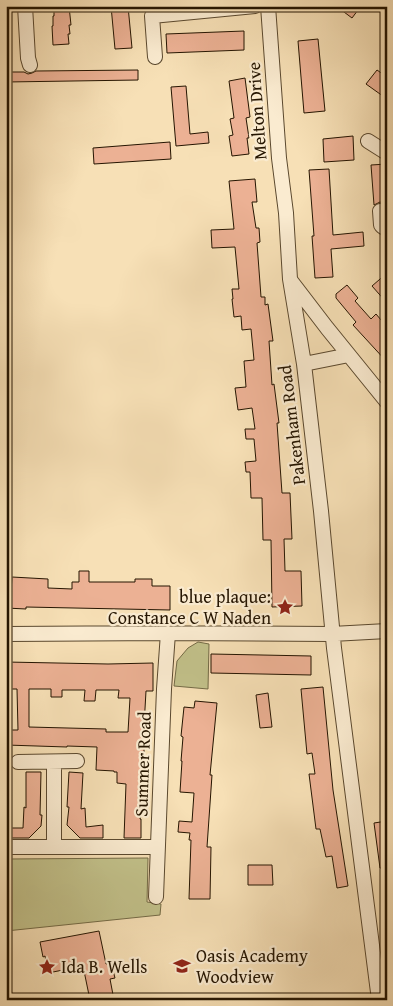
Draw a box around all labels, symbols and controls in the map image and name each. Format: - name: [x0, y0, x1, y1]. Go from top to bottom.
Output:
- street label: Melton Drive: [240, 61, 273, 161]
- street label: Pakenham Road: [271, 363, 312, 486]
- place label: blue plaque: Constance C W Naden: [108, 583, 271, 631]
- place icon: blue plaque: Constance C W Naden: [275, 597, 295, 617]
- street label: Summer Road: [127, 710, 158, 817]
- place label: Oasis Academy Woodview: [196, 942, 308, 990]
- place label: Ida B. Wells: [61, 953, 147, 980]
- school or university icon: Oasis Academy Woodview: [172, 956, 192, 976]
- place icon: Ida B. Wells: [37, 957, 57, 977]

